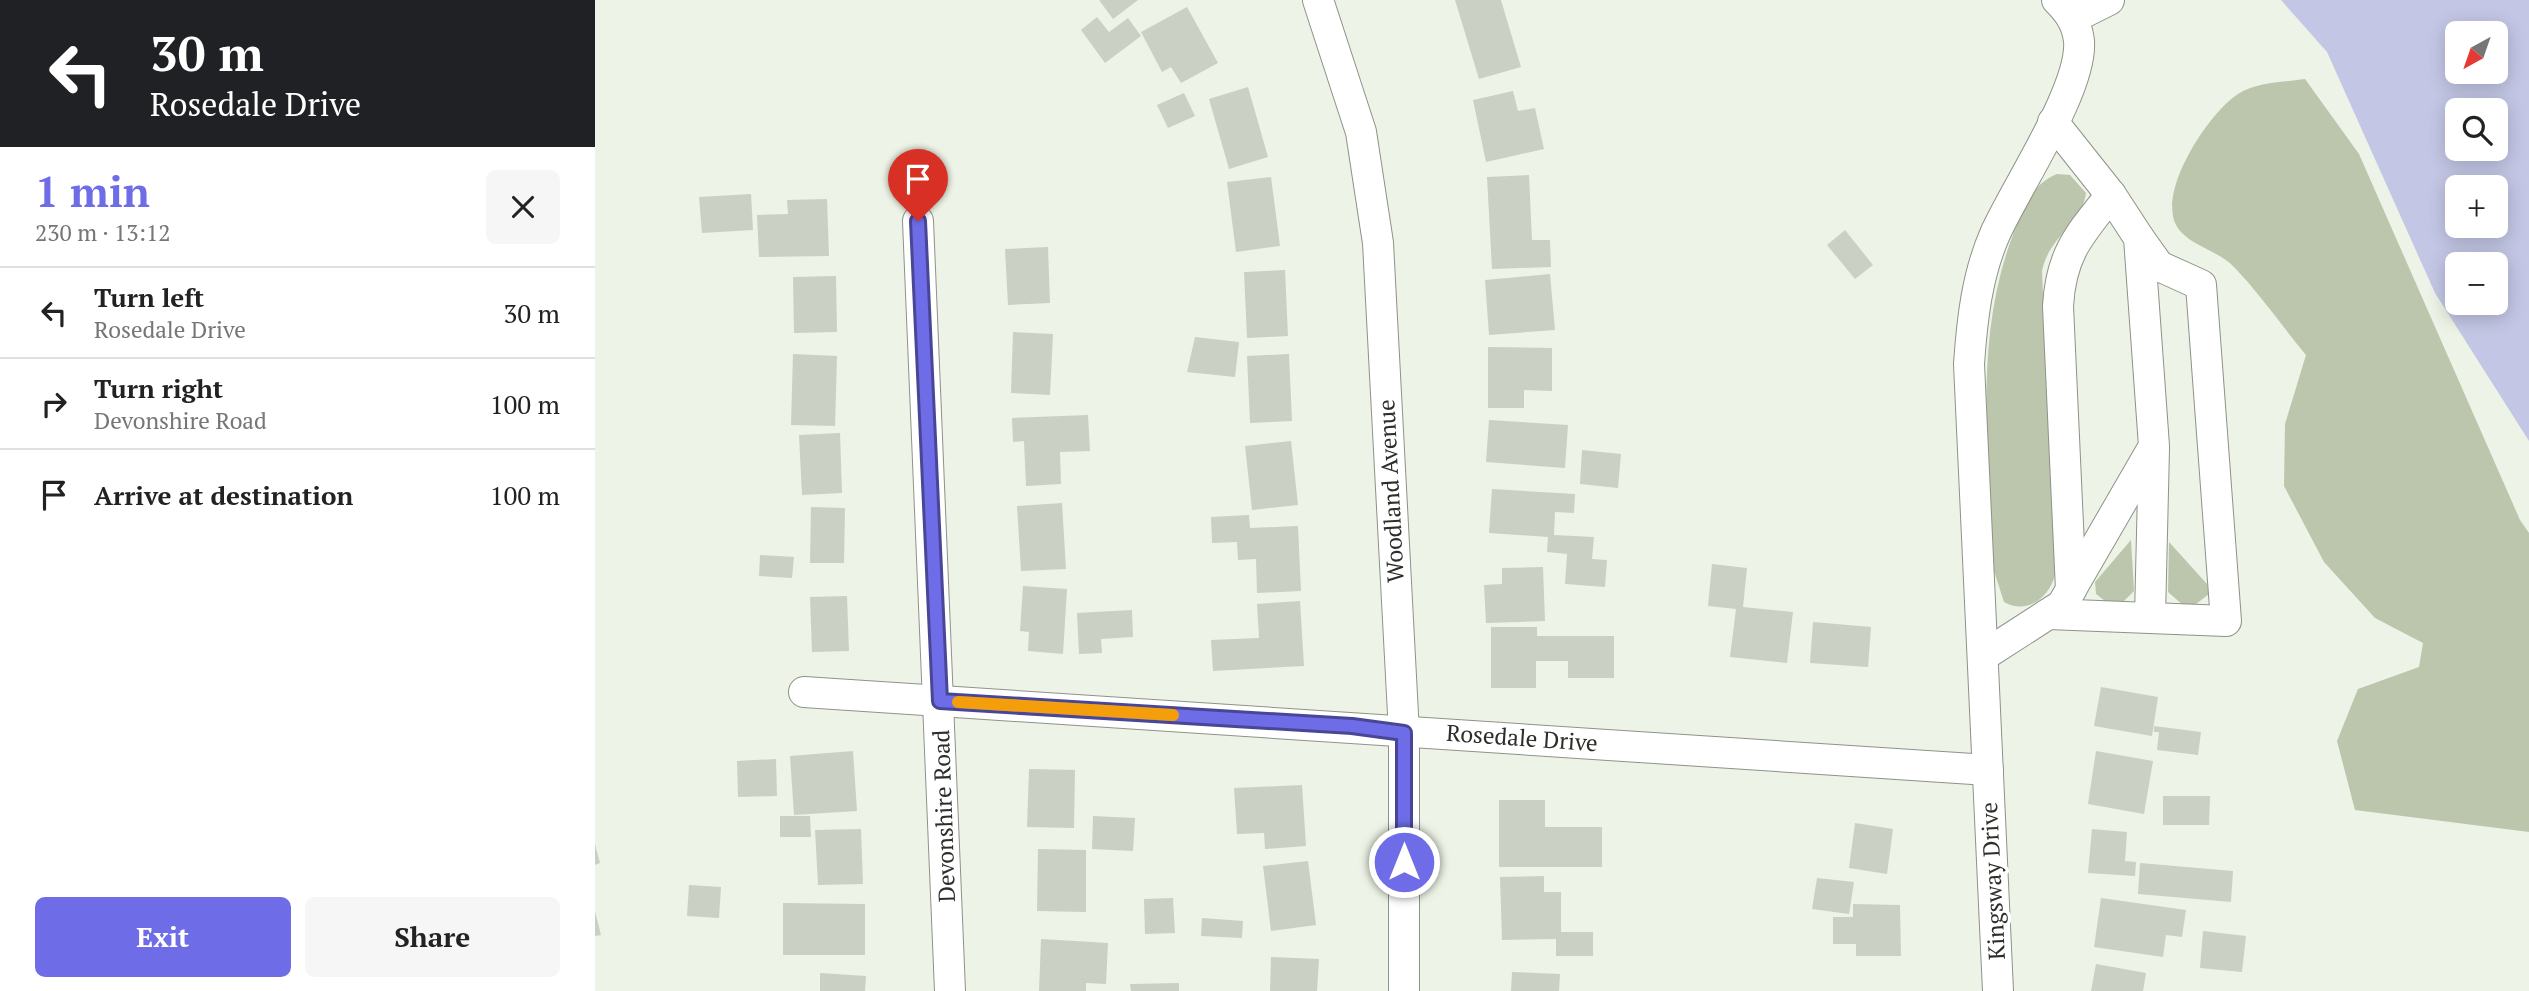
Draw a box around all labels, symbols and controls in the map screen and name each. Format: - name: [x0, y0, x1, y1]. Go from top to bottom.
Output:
- text: 30 m: [150, 20, 264, 85]
- north arrow: [2445, 21, 2508, 84]
- map controls: [2445, 21, 2508, 315]
- icon: left: [35, 28, 126, 119]
- text: Rosedale Drive: [150, 83, 361, 125]
- button: search: [2445, 98, 2508, 161]
- pin: [888, 149, 948, 221]
- icon: arrive: [899, 160, 937, 198]
- text: 1 min: [35, 163, 150, 219]
- button: close: [486, 170, 560, 244]
- button: +: [2445, 175, 2508, 238]
- text: 230 m · 13:12: [35, 217, 170, 248]
- button: −: [2445, 252, 2508, 315]
- text: Turn left: [94, 280, 204, 314]
- icon: left: [35, 294, 73, 332]
- text: 30 m: [504, 296, 560, 330]
- text: Rosedale Drive: [94, 314, 246, 345]
- text: Turn right: [94, 371, 223, 405]
- icon: right: [35, 385, 73, 423]
- text: 100 m: [490, 387, 560, 421]
- street label: Woodland Avenue: [1370, 399, 1411, 584]
- text: Devonshire Road: [94, 405, 267, 436]
- icon: arrive: [35, 476, 73, 514]
- text: Arrive at destination: [94, 478, 353, 512]
- text: 100 m: [490, 478, 560, 512]
- street label: Rosedale Drive: [1445, 717, 1599, 758]
- street label: Devonshire Road: [925, 729, 962, 903]
- street label: Kingsway Drive: [1973, 801, 2012, 961]
- position arrow: [1367, 825, 1441, 899]
- button: Exit: [35, 897, 291, 977]
- button: Share: [305, 897, 560, 977]

